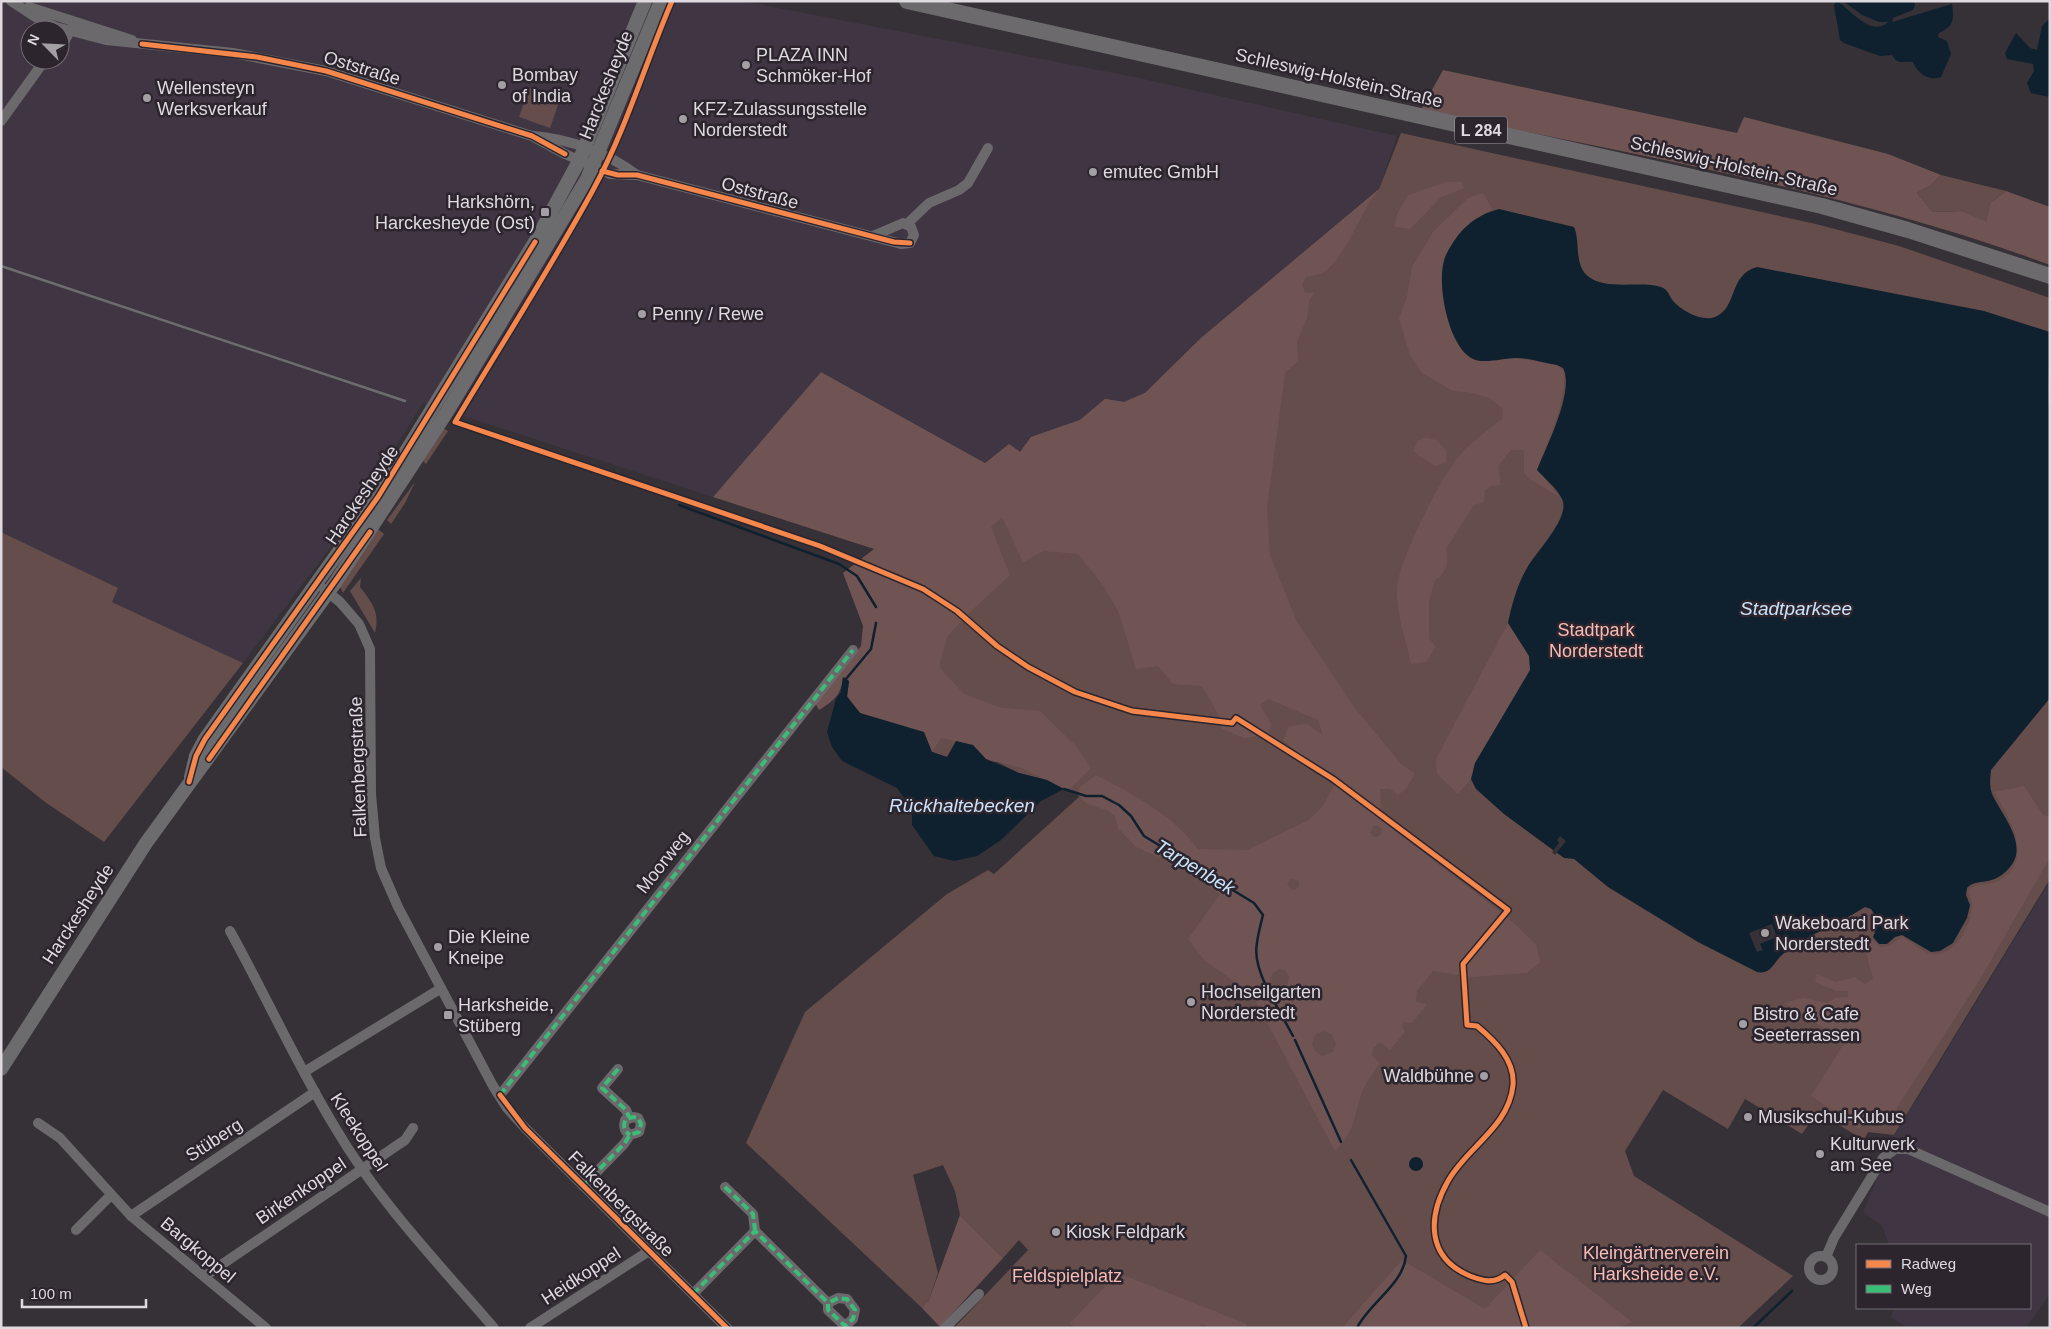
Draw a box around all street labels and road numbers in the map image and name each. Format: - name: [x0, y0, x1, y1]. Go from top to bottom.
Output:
- street label: Harckesheyde: [575, 28, 637, 142]
- street label: Schleswig-Holstein-Straße: [1233, 44, 1445, 112]
- street label: Oststraße: [321, 47, 403, 89]
- road number: L 284: [1455, 116, 1507, 144]
- street label: Schleswig-Holstein-Straße: [1628, 132, 1840, 200]
- street label: Oststraße: [719, 173, 801, 213]
- street label: Harckesheyde: [322, 442, 402, 548]
- street label: Falkenbergstraße: [346, 696, 370, 838]
- street label: Moorweg: [632, 827, 694, 897]
- street label: Harckesheyde: [38, 860, 118, 968]
- street label: Kleekoppel: [326, 1089, 392, 1175]
- street label: Stüberg: [182, 1114, 246, 1166]
- street label: Falkenbergstraße: [564, 1147, 678, 1261]
- street label: Birkenkoppel: [252, 1154, 350, 1228]
- street label: Bargkoppel: [157, 1213, 239, 1287]
- street label: Heidkoppel: [538, 1243, 624, 1309]

